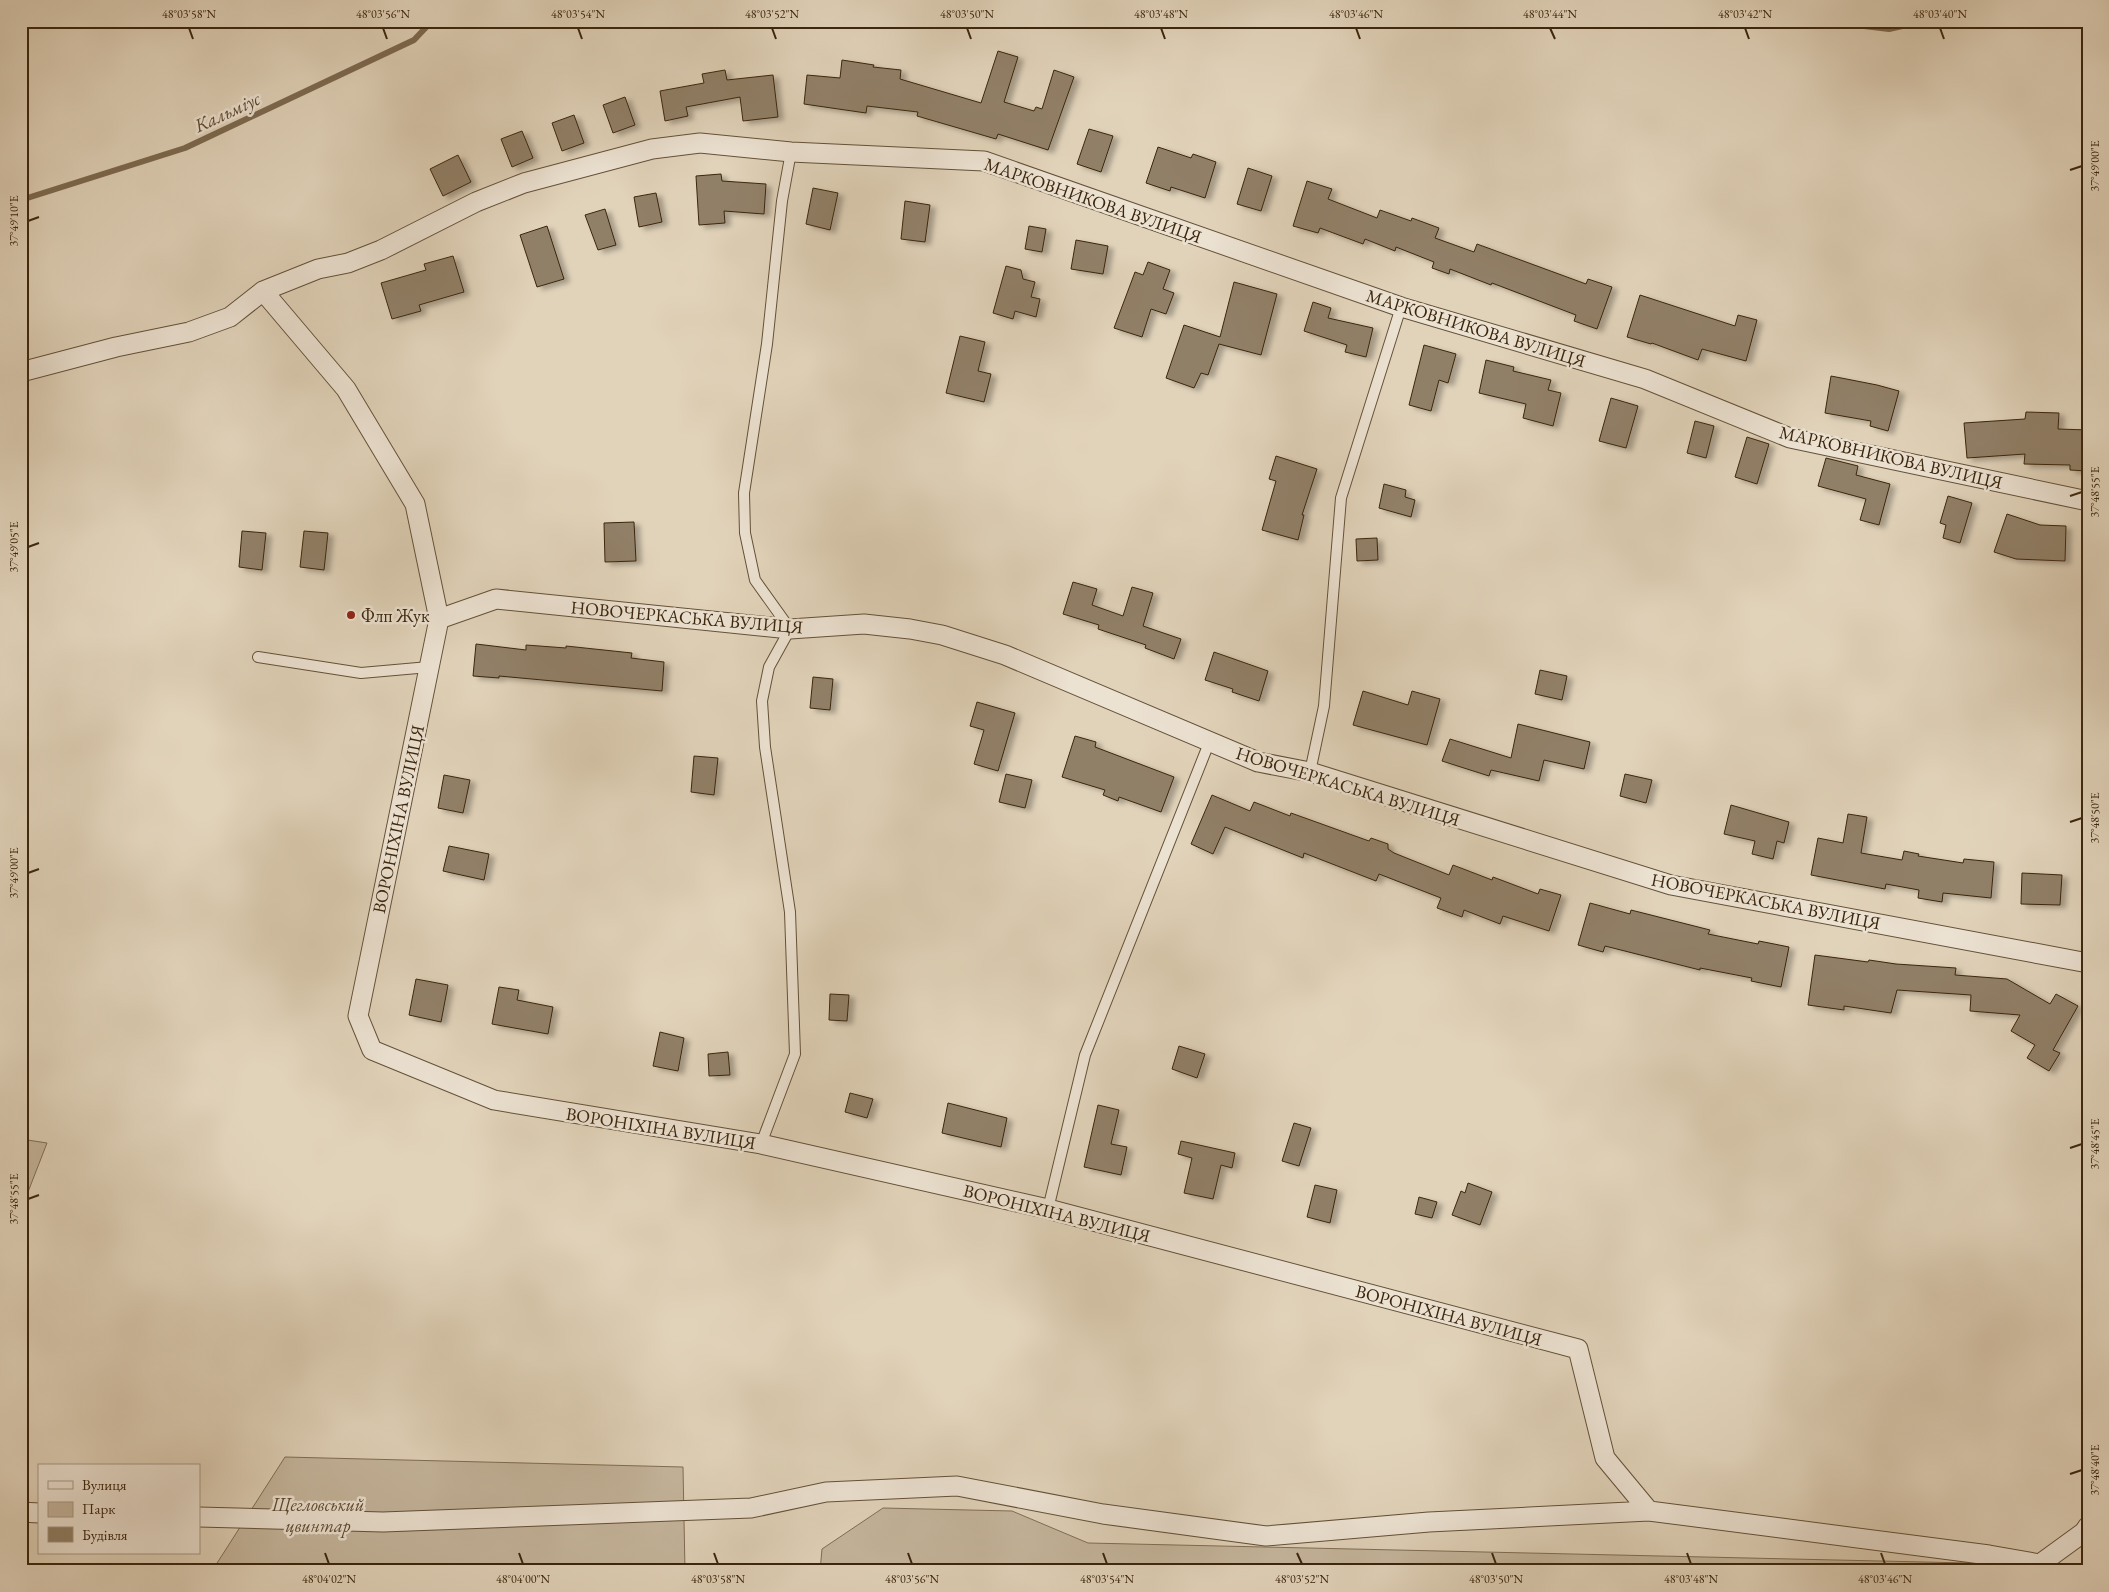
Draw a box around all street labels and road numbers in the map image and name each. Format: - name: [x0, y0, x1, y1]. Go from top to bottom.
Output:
- street label: МАРКОВНИКОВА ВУЛИЦЯ: [981, 152, 1205, 248]
- street label: МАРКОВНИКОВА ВУЛИЦЯ: [1363, 284, 1589, 372]
- street label: МАРКОВНИКОВА ВУЛИЦЯ: [1777, 420, 2005, 494]
- street label: НОВОЧЕРКАСЬКА ВУЛИЦЯ: [570, 595, 804, 639]
- street label: ВОРОНІХІНА ВУЛИЦЯ: [367, 723, 429, 915]
- street label: НОВОЧЕРКАСЬКА ВУЛИЦЯ: [1233, 741, 1463, 831]
- street label: НОВОЧЕРКАСЬКА ВУЛИЦЯ: [1649, 867, 1883, 935]
- street label: ВОРОНІХІНА ВУЛИЦЯ: [564, 1102, 758, 1154]
- street label: ВОРОНІХІНА ВУЛИЦЯ: [961, 1179, 1153, 1247]
- street label: ВОРОНІХІНА ВУЛИЦЯ: [1353, 1279, 1545, 1351]

